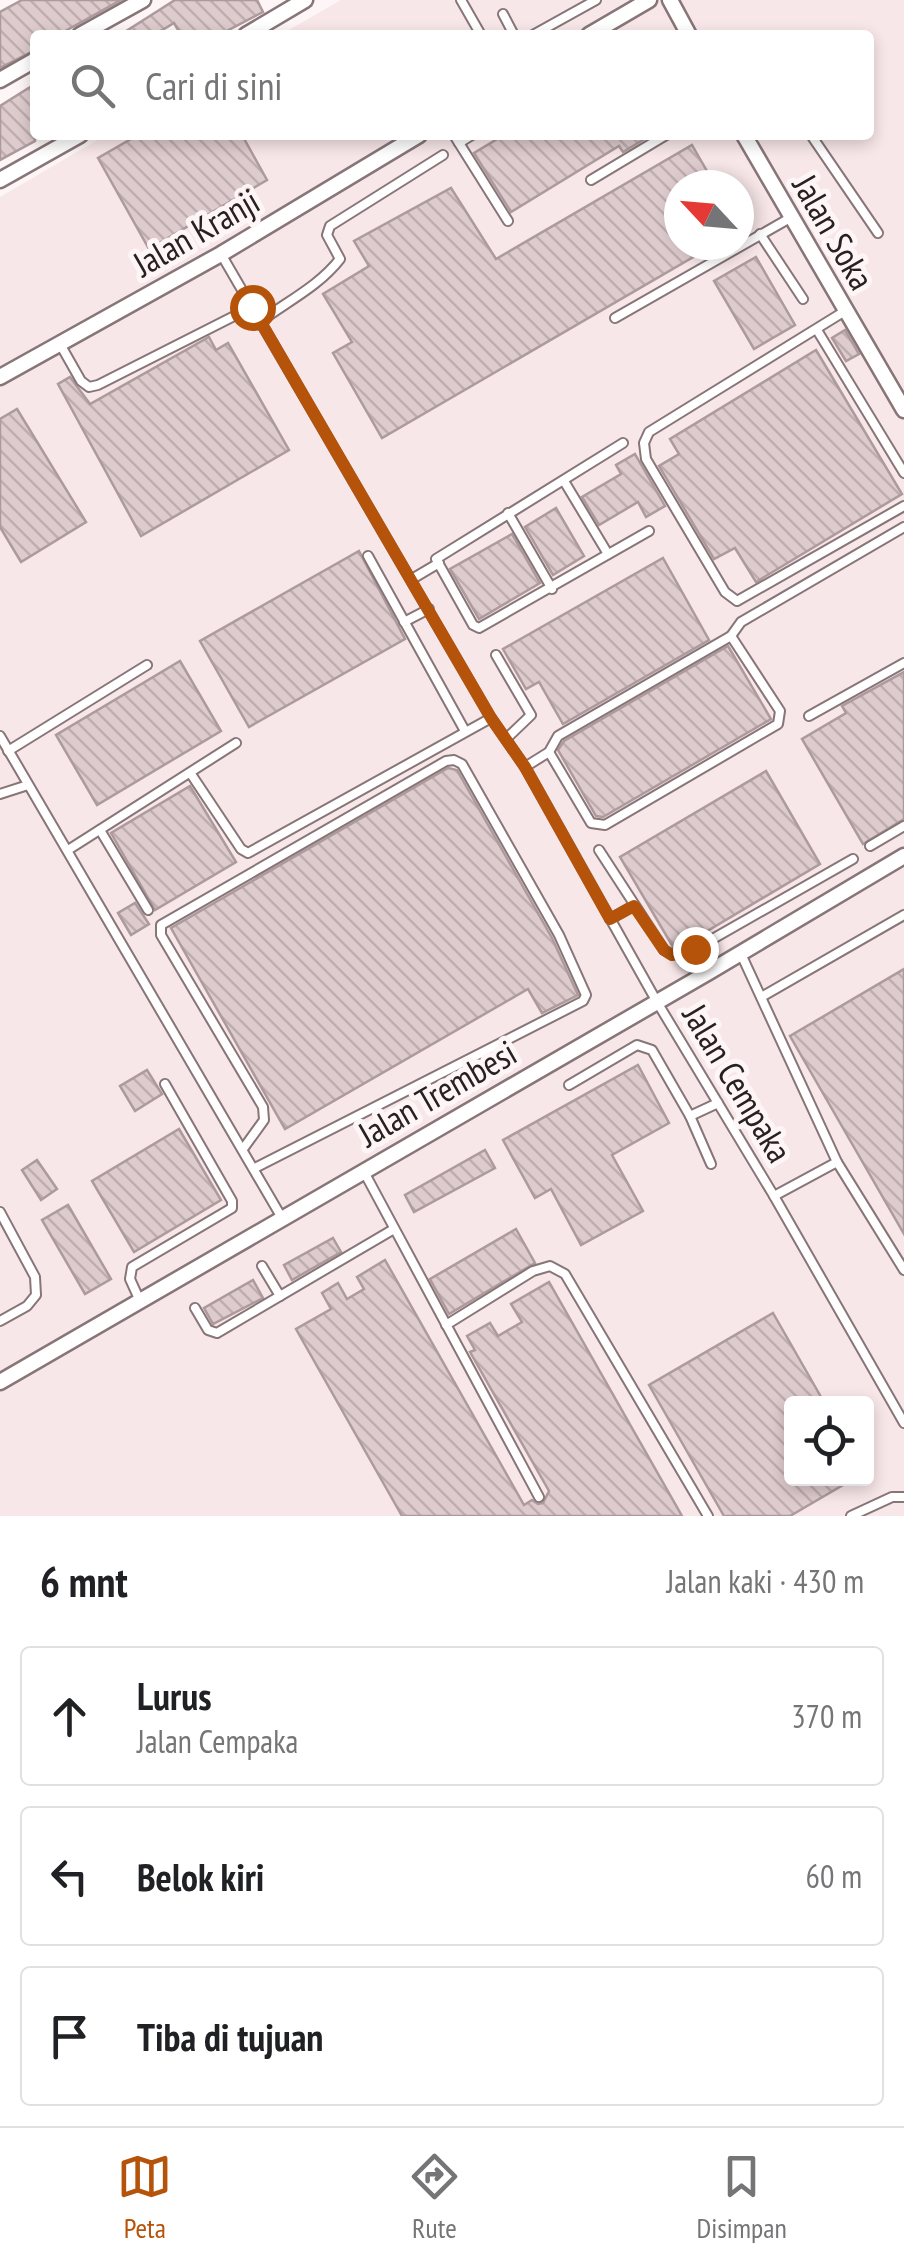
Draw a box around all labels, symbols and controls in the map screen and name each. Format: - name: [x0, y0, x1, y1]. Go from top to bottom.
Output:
- search box: [30, 30, 874, 140]
- icon: search: [65, 58, 120, 113]
- text: Cari di sini: [145, 61, 283, 110]
- street label: Jalan Soka: [782, 165, 885, 298]
- north arrow: [664, 170, 754, 260]
- street label: Jalan Kranji: [124, 178, 267, 287]
- route start: [230, 285, 276, 331]
- route end: [673, 927, 719, 973]
- street label: Jalan Cempaka: [672, 995, 803, 1170]
- street label: Jalan Trembesi: [349, 1029, 524, 1157]
- map controls: [784, 1396, 874, 1486]
- button: locate: [784, 1396, 874, 1486]
- text: 6 mnt: [40, 1554, 128, 1609]
- text: Jalan kaki · 430 m: [667, 1560, 864, 1602]
- text: Lurus: [137, 1671, 211, 1720]
- icon: ahead: [42, 1689, 97, 1744]
- text: 370 m: [791, 1695, 862, 1737]
- text: Jalan Cempaka: [137, 1720, 298, 1762]
- icon: left: [42, 1849, 97, 1904]
- text: Belok kiri: [137, 1852, 264, 1901]
- text: 60 m: [806, 1855, 862, 1897]
- icon: arrive: [42, 2009, 97, 2064]
- text: Tiba di tujuan: [137, 2012, 323, 2061]
- tab: Peta: [117, 2149, 172, 2246]
- tab: Rute: [407, 2149, 462, 2246]
- tab: Disimpan: [696, 2149, 787, 2246]

